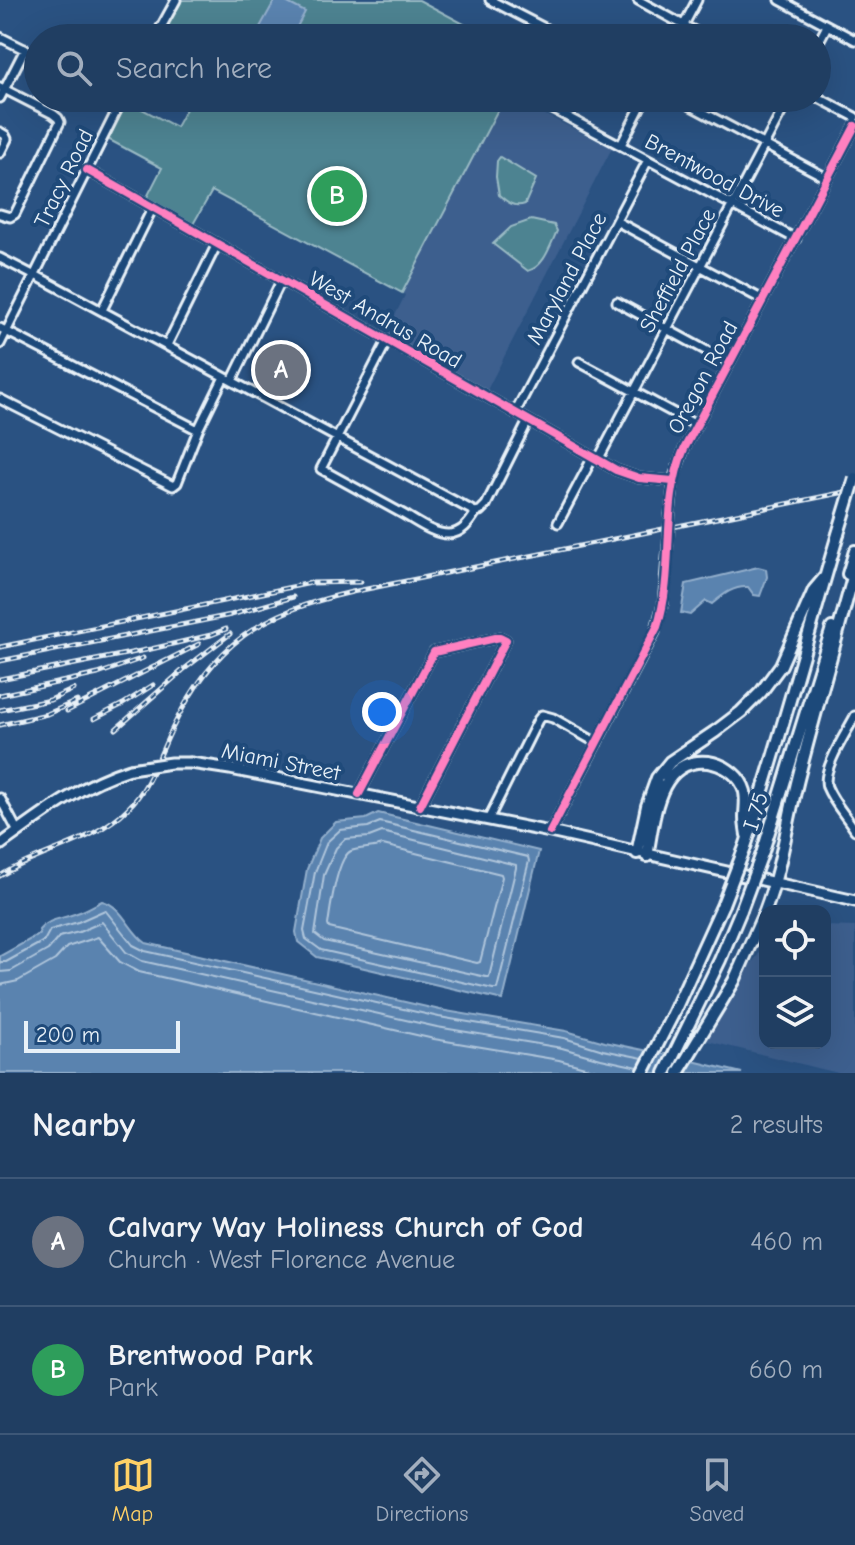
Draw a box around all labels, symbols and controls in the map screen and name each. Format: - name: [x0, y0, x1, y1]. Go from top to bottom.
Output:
- search box: [24, 24, 831, 112]
- icon: search: [52, 46, 96, 90]
- text: Search here: [116, 51, 272, 86]
- street label: Tracy Road: [29, 125, 99, 232]
- street label: Brentwood Drive: [641, 128, 789, 223]
- pin: B: [311, 166, 363, 226]
- street label: Sheffield Place: [634, 204, 722, 337]
- street label: Maryland Place: [521, 208, 613, 349]
- street label: West Andrus Road: [305, 266, 466, 374]
- street label: Oregon Road: [662, 317, 743, 438]
- pin: A: [255, 340, 307, 400]
- your location: [362, 692, 402, 732]
- street label: Miami Street: [219, 738, 343, 786]
- street label: I 75: [738, 789, 774, 834]
- map controls: [759, 905, 831, 1049]
- button: locate: [759, 905, 831, 977]
- button: layers: [759, 977, 831, 1049]
- scale bar: [24, 1017, 180, 1053]
- text: 200 m: [36, 1022, 100, 1048]
- text: Nearby: [32, 1105, 135, 1145]
- text: 2 results: [730, 1110, 823, 1140]
- text: Calvary Way Holiness Church of God: [108, 1210, 584, 1245]
- text: A: [51, 1227, 65, 1257]
- text: 460 m: [750, 1227, 823, 1257]
- text: Church · West Florence Avenue: [108, 1245, 455, 1275]
- text: Brentwood Park: [108, 1338, 313, 1373]
- text: B: [50, 1355, 66, 1385]
- text: 660 m: [749, 1355, 823, 1385]
- text: Park: [108, 1373, 158, 1403]
- tab: Map: [111, 1453, 155, 1527]
- tab: Directions: [376, 1453, 469, 1527]
- tab: Saved: [690, 1453, 744, 1527]

